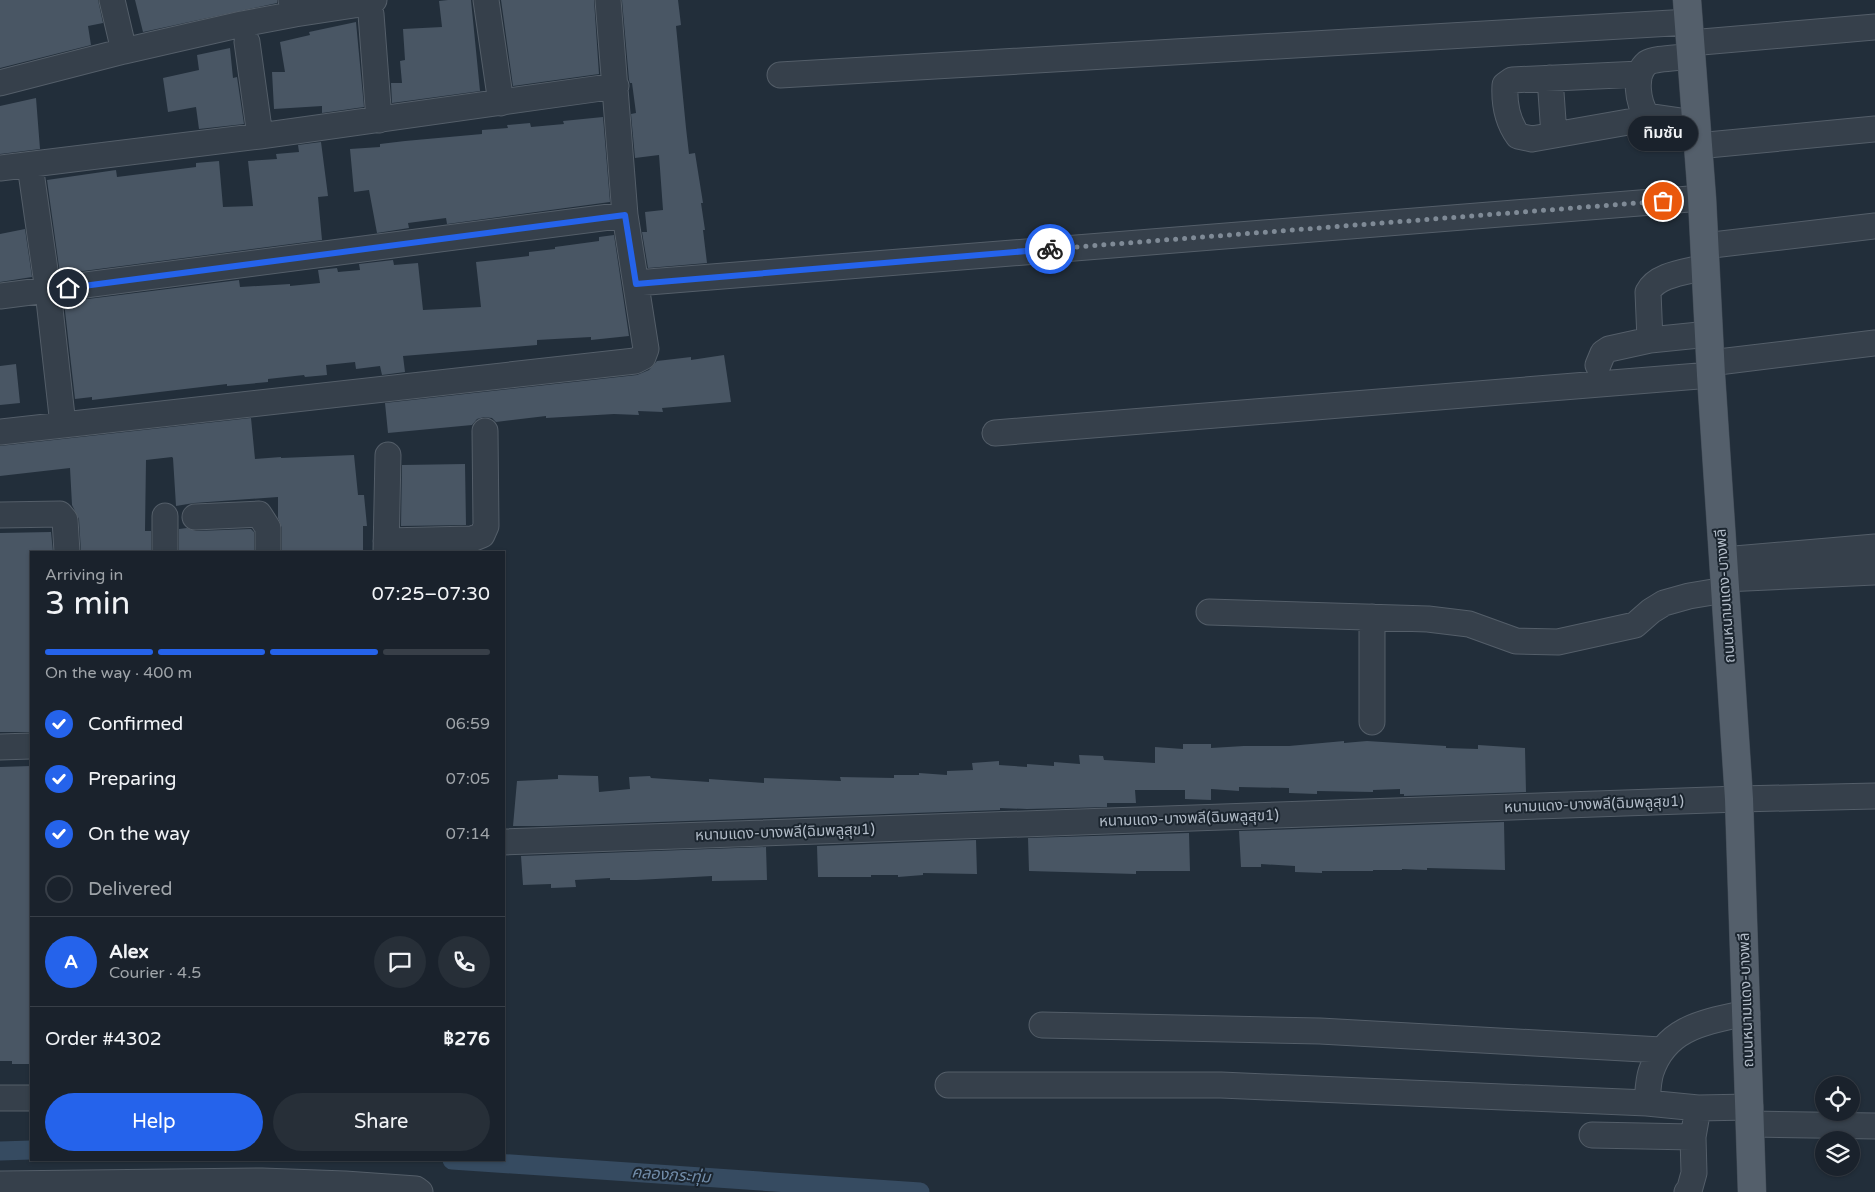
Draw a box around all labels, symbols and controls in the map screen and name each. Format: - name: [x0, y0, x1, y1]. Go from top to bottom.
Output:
- callout: ทิมซัน: [1628, 116, 1698, 151]
- text: ทิมซัน: [1643, 123, 1683, 143]
- pin: [1642, 180, 1684, 222]
- icon: bag: [1649, 187, 1677, 215]
- courier: [1025, 224, 1075, 274]
- icon: bike: [1036, 235, 1064, 263]
- pin: [47, 267, 89, 309]
- icon: home: [54, 274, 82, 302]
- street label: ถนนหนามแดง-บางพลี: [1711, 528, 1739, 664]
- text: Arriving in: [45, 565, 123, 585]
- text: 07:25–07:30: [372, 583, 490, 605]
- text: 3 min: [45, 585, 130, 623]
- text: On the way · 400 m: [45, 663, 192, 683]
- icon: check: [45, 710, 73, 738]
- text: Confirmed: [88, 713, 183, 735]
- text: 06:59: [446, 714, 490, 734]
- icon: check: [45, 765, 73, 793]
- text: Preparing: [88, 768, 177, 790]
- text: 07:05: [446, 769, 490, 789]
- street label: หนามแดง-บางพลี(ฉิมพลูสุข1): [1504, 792, 1684, 816]
- street label: หนามแดง-บางพลี(ฉิมพลูสุข1): [1099, 806, 1279, 830]
- icon: check: [45, 820, 73, 848]
- street label: หนามแดง-บางพลี(ฉิมพลูสุข1): [695, 820, 875, 844]
- text: On the way: [88, 823, 190, 845]
- text: 07:14: [446, 824, 490, 844]
- text: Delivered: [88, 878, 173, 900]
- street label: ถนนหนามแดง-บางพลี: [1735, 932, 1757, 1068]
- button: chat: [374, 936, 426, 988]
- button: phone: [438, 936, 490, 988]
- text: Alex: [109, 941, 149, 963]
- text: A: [64, 951, 78, 973]
- text: Courier · 4.5: [109, 963, 201, 983]
- text: Order #4302: [45, 1028, 162, 1050]
- text: ฿276: [443, 1028, 490, 1050]
- map controls: [1815, 1076, 1860, 1176]
- button: locate: [1815, 1076, 1860, 1121]
- button: Help: [45, 1093, 263, 1151]
- button: Share: [273, 1093, 490, 1151]
- button: layers: [1815, 1131, 1860, 1176]
- water label: คลองกระทุ่ม: [631, 1162, 712, 1188]

